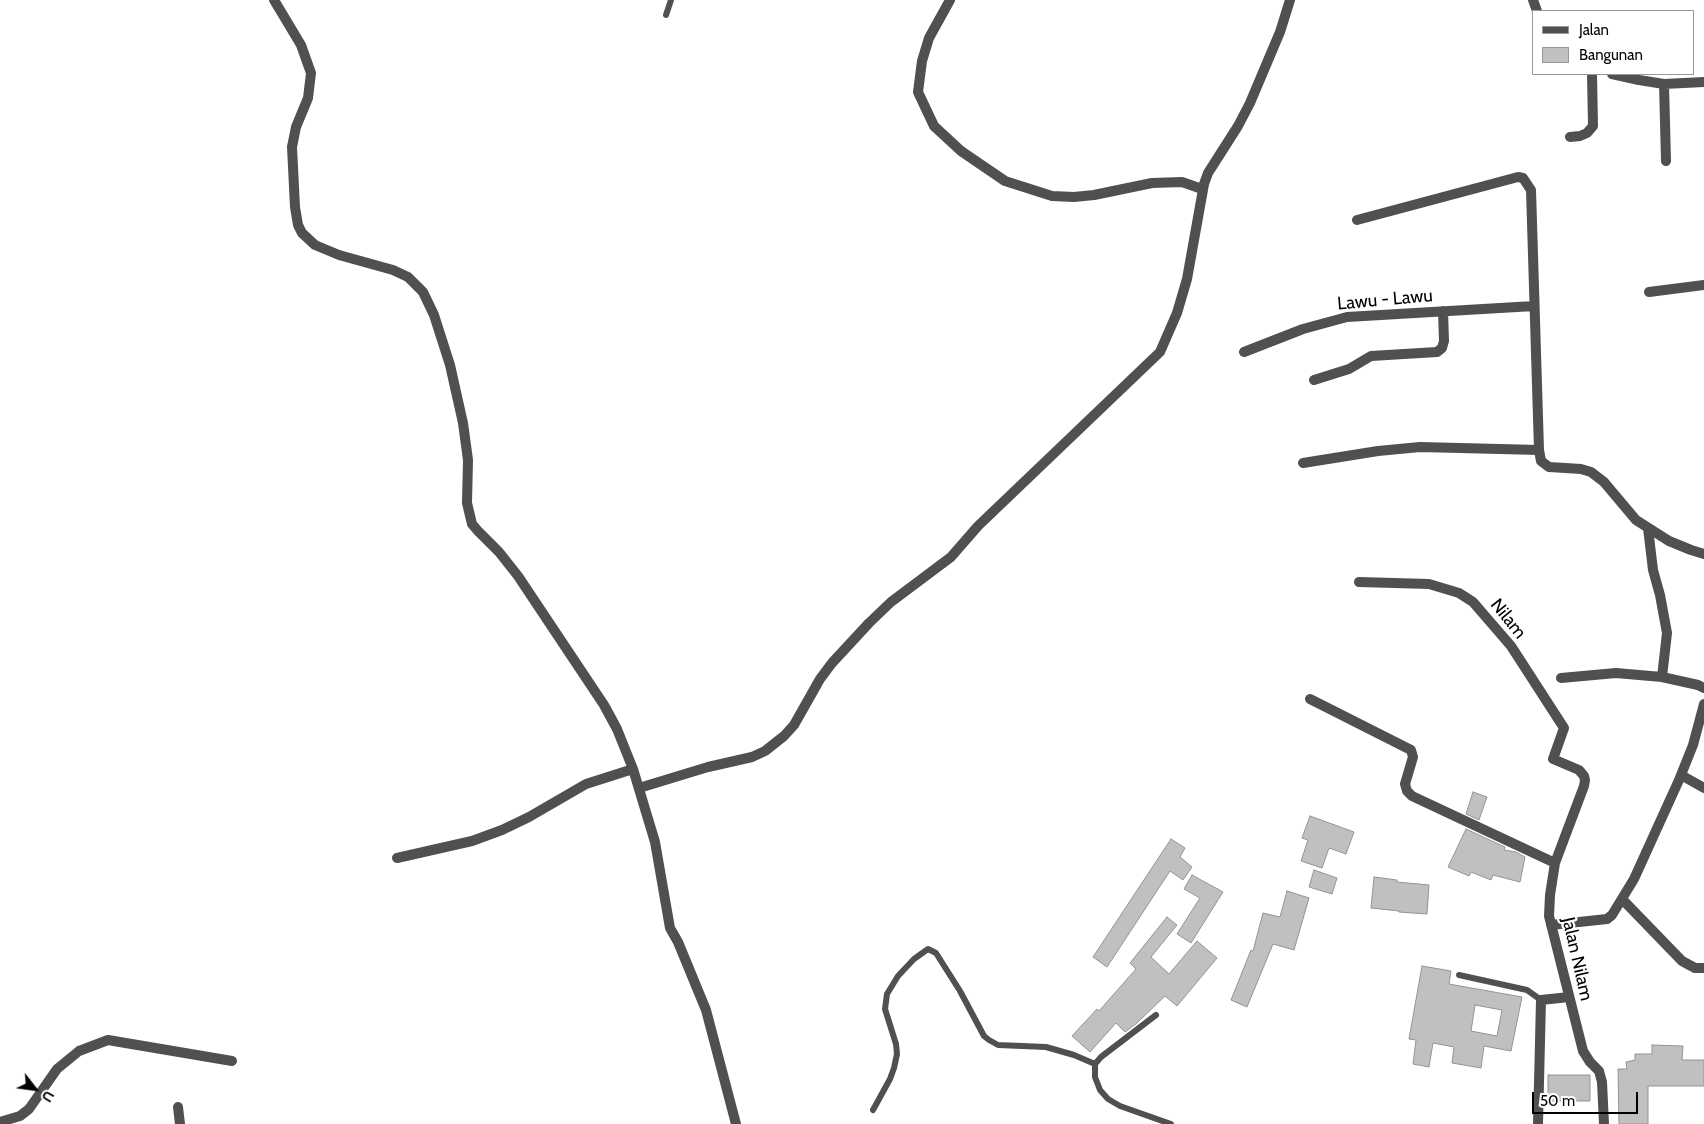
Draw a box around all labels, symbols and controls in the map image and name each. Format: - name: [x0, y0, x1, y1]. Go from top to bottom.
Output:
- legend: [1532, 10, 1694, 75]
- text: Jalan: [1579, 21, 1609, 39]
- text: Bangunan: [1579, 46, 1643, 64]
- street label: Lawu - Lawu: [1336, 285, 1434, 315]
- street label: Nilam: [1485, 595, 1531, 643]
- street label: Jalan Nilam: [1557, 915, 1597, 1003]
- north arrow: [10, 1064, 60, 1114]
- scale bar: [1534, 1082, 1640, 1114]
- text: U: [38, 1088, 58, 1105]
- text: 50 m: [1540, 1092, 1575, 1110]

